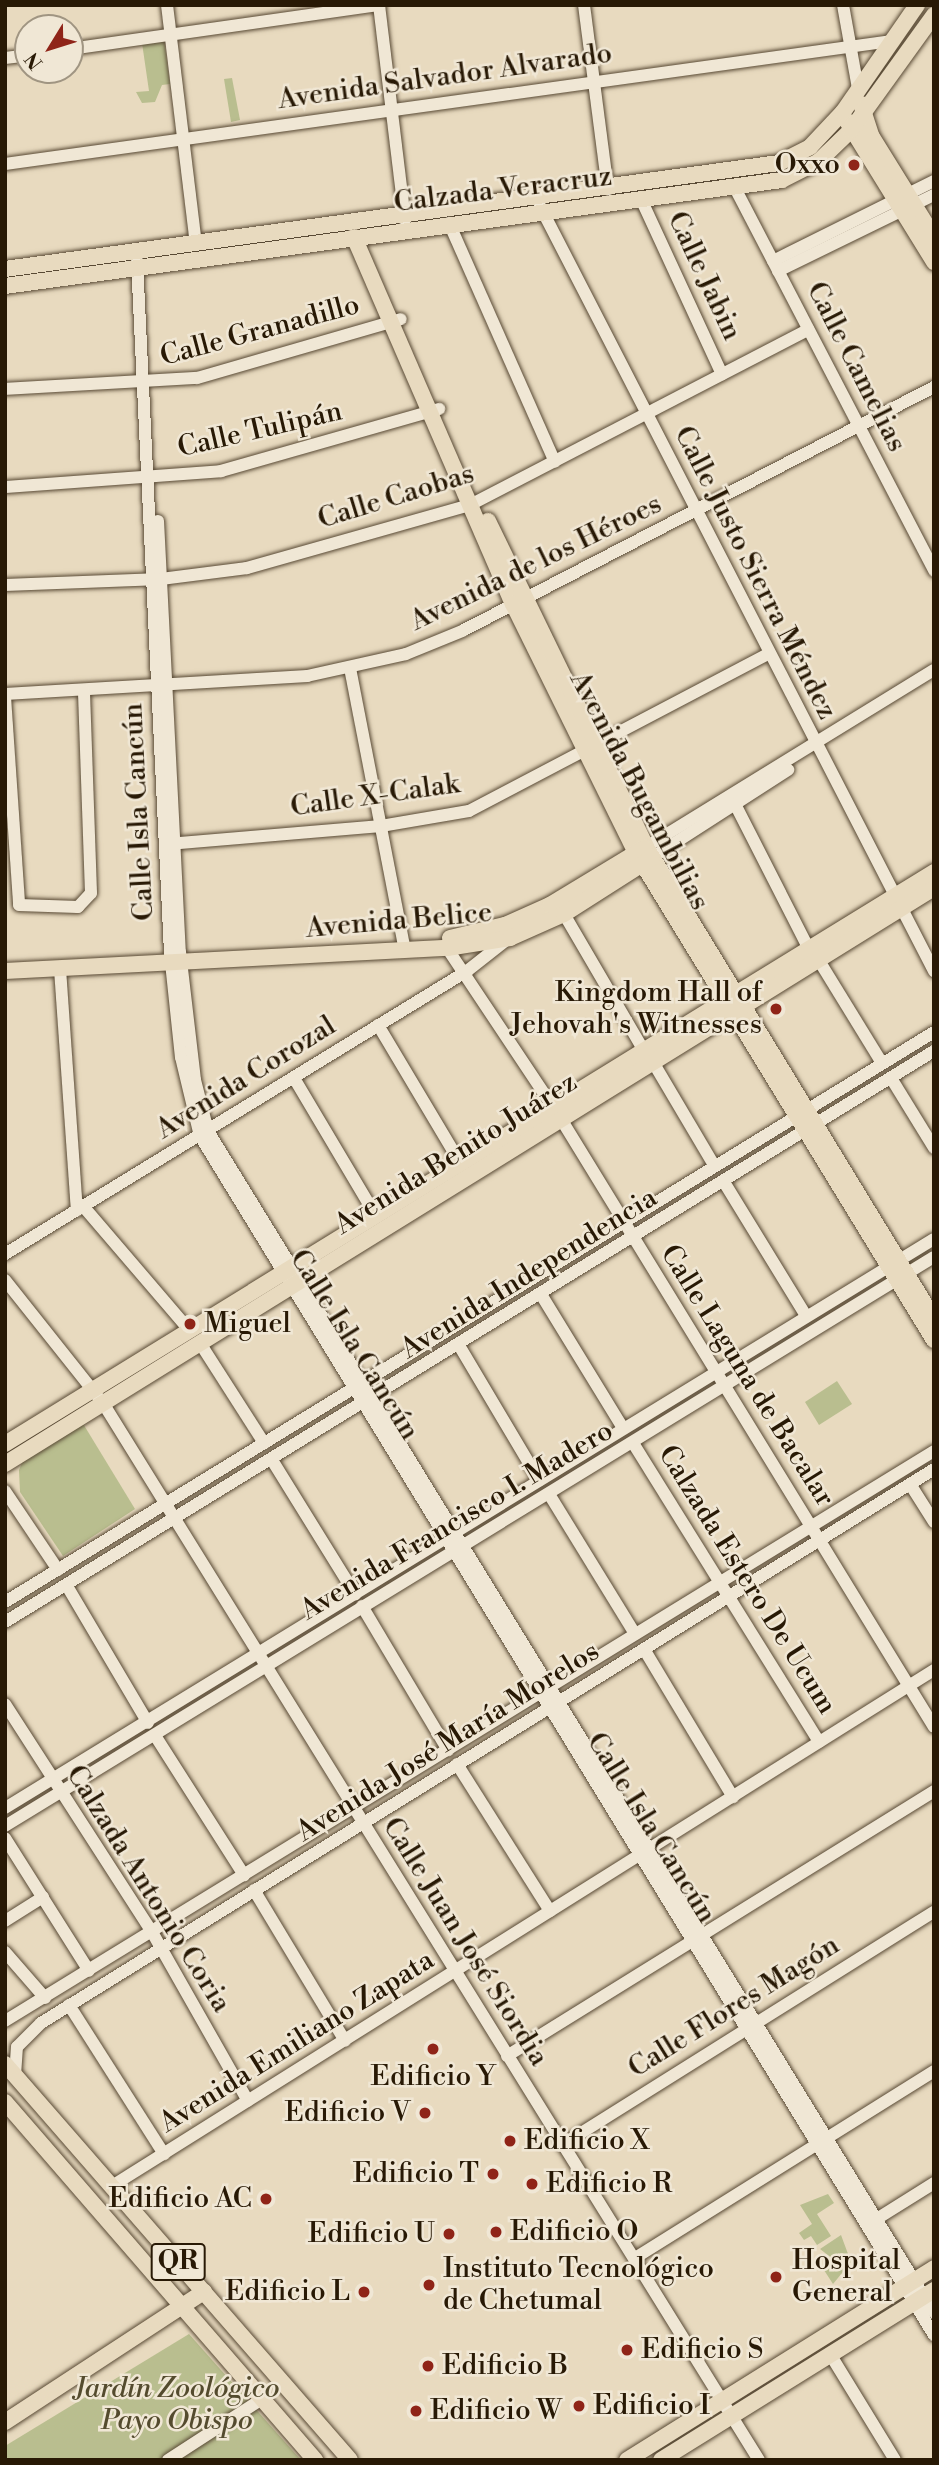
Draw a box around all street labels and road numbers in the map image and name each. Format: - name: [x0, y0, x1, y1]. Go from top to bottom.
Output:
- street label: Avenida Salvador Alvarado: [276, 37, 614, 117]
- street label: Calzada Veracruz: [392, 160, 614, 220]
- street label: Calle Jabin: [660, 206, 748, 346]
- street label: Calle Camelias: [799, 277, 913, 457]
- street label: Calle Granadillo: [157, 288, 363, 374]
- street label: Calle Tulipán: [174, 395, 346, 465]
- street label: Calle Justo Sierra Méndez: [666, 421, 844, 725]
- street label: Calle Caobas: [314, 457, 478, 537]
- street label: Avenida de los Héroes: [405, 487, 667, 639]
- street label: Avenida Bugambilias: [562, 666, 716, 916]
- street label: Calle Isla Cancún: [117, 702, 161, 922]
- street label: Calle X-Calak: [288, 768, 462, 824]
- street label: Avenida Belice: [304, 896, 494, 946]
- street label: Avenida Corozal: [150, 1009, 342, 1147]
- street label: Avenida Benito Juárez: [329, 1066, 583, 1242]
- street label: Avenida Independencia: [395, 1181, 663, 1367]
- street label: Calle Laguna de Bacalar: [653, 1239, 841, 1513]
- street label: Calle Isla Cancún: [282, 1244, 426, 1446]
- street label: Avenida Francisco I. Madero: [295, 1414, 619, 1628]
- street label: Calzada Estero De Ucum: [650, 1439, 844, 1721]
- street label: Avenida José María Morelos: [290, 1635, 606, 1849]
- street label: Calle Isla Cancún: [579, 1727, 723, 1929]
- street label: Calzada Antonio Coria: [58, 1759, 238, 2019]
- street label: Calle Juan José Siordia: [375, 1812, 555, 2072]
- street label: Calle Flores Magón: [622, 1929, 846, 2085]
- street label: Avenida Emiliano Zapata: [153, 1944, 441, 2140]
- road number: QR: [150, 2240, 206, 2284]

